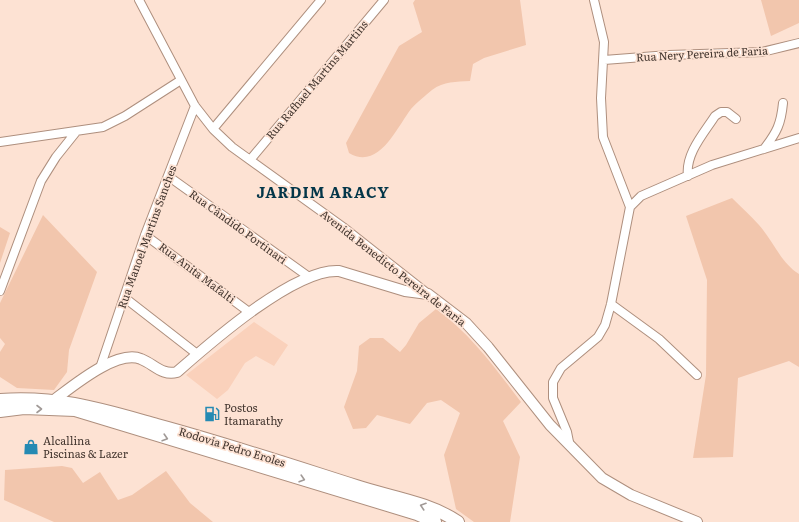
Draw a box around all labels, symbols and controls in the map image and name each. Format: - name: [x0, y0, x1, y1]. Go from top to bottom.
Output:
- street label: Rua Rafhael Martins Martins: [262, 16, 371, 142]
- street label: Rua Nery Pereira de Faria: [636, 42, 768, 64]
- street label: Rua Manoel Martins Sanches: [113, 163, 179, 310]
- district label: JARDIM ARACY: [256, 180, 390, 203]
- street label: Rua Cândido Portinari: [187, 185, 291, 267]
- street label: Avenida Benedicto Pereira de Faria: [317, 205, 470, 329]
- street label: Rua Anita Mafalti: [156, 238, 239, 306]
- place label: Postos Itamarathy: [224, 399, 284, 428]
- one-way arrow: [36, 405, 42, 413]
- fuel station icon: Postos Itamarathy: [203, 405, 221, 423]
- street label: Rodovia Pedro Eroles: [177, 422, 287, 470]
- place label: Alcallina Piscinas & Lazer: [43, 432, 129, 461]
- one-way arrow: [161, 433, 168, 442]
- shop icon: Alcallina Piscinas & Lazer: [22, 438, 40, 456]
- one-way arrow: [299, 474, 306, 483]
- one-way arrow: [419, 503, 426, 511]

